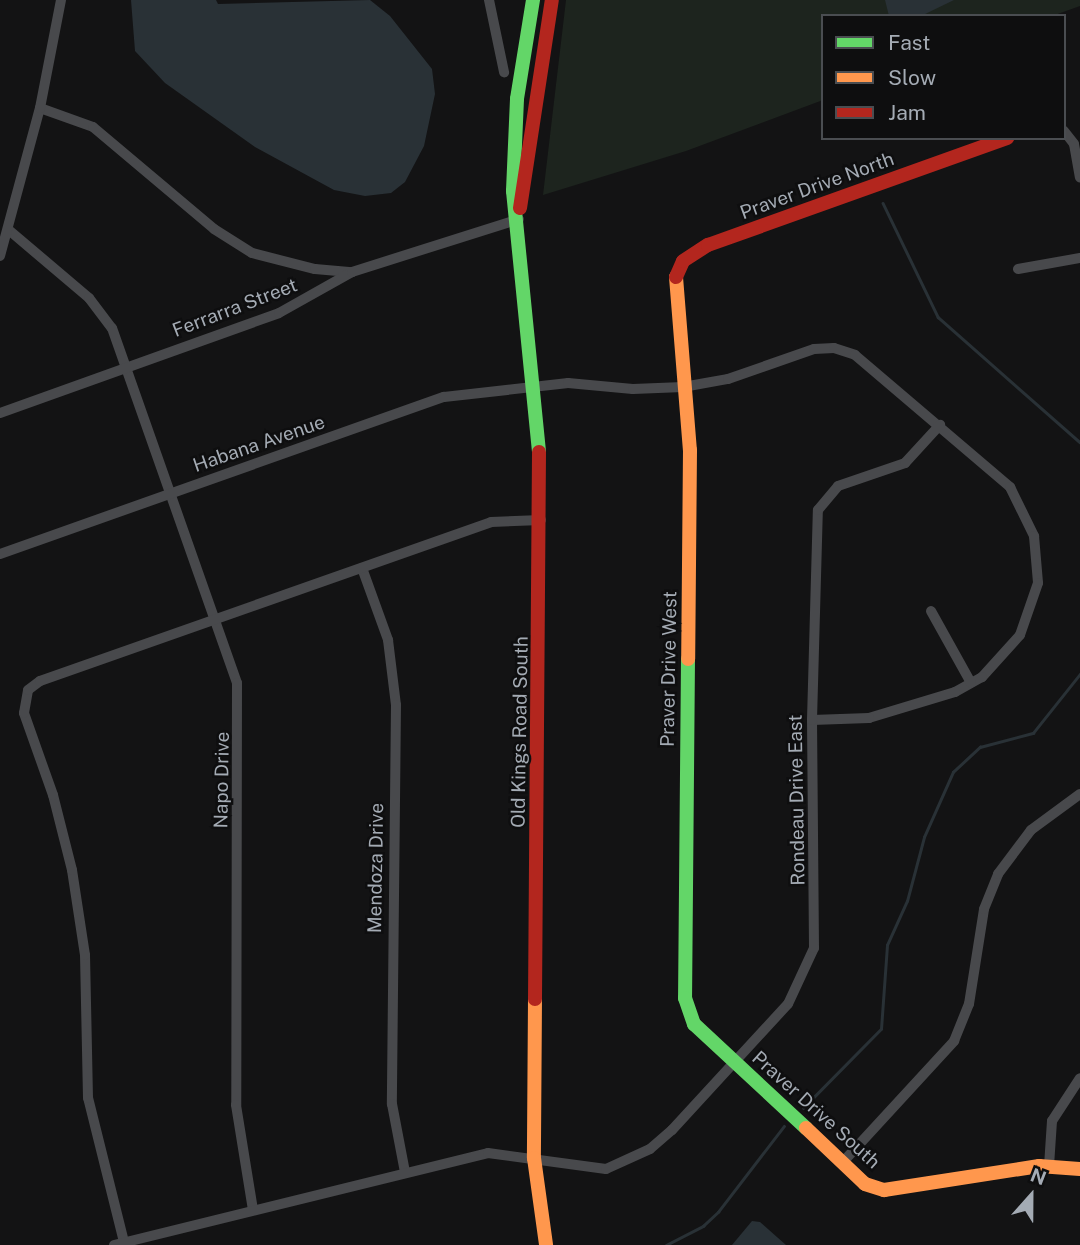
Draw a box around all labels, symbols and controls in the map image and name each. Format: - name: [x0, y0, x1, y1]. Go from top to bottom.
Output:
- legend: [821, 14, 1066, 140]
- text: Fast: [888, 30, 930, 55]
- text: Slow: [888, 65, 936, 90]
- text: Jam: [888, 100, 926, 125]
- street label: Praver Drive North: [737, 148, 897, 224]
- street label: Ferrarra Street: [169, 274, 301, 342]
- street label: Habana Avenue: [190, 411, 328, 477]
- street label: Praver Drive West: [656, 591, 682, 747]
- street label: Old Kings Road South: [507, 636, 533, 828]
- street label: Rondeau Drive East: [784, 714, 810, 886]
- street label: Napo Drive: [210, 731, 234, 829]
- street label: Mendoza Drive: [363, 803, 389, 933]
- street label: Praver Drive South: [747, 1047, 885, 1173]
- north arrow: [996, 1161, 1066, 1231]
- text: N: [1028, 1163, 1049, 1189]

